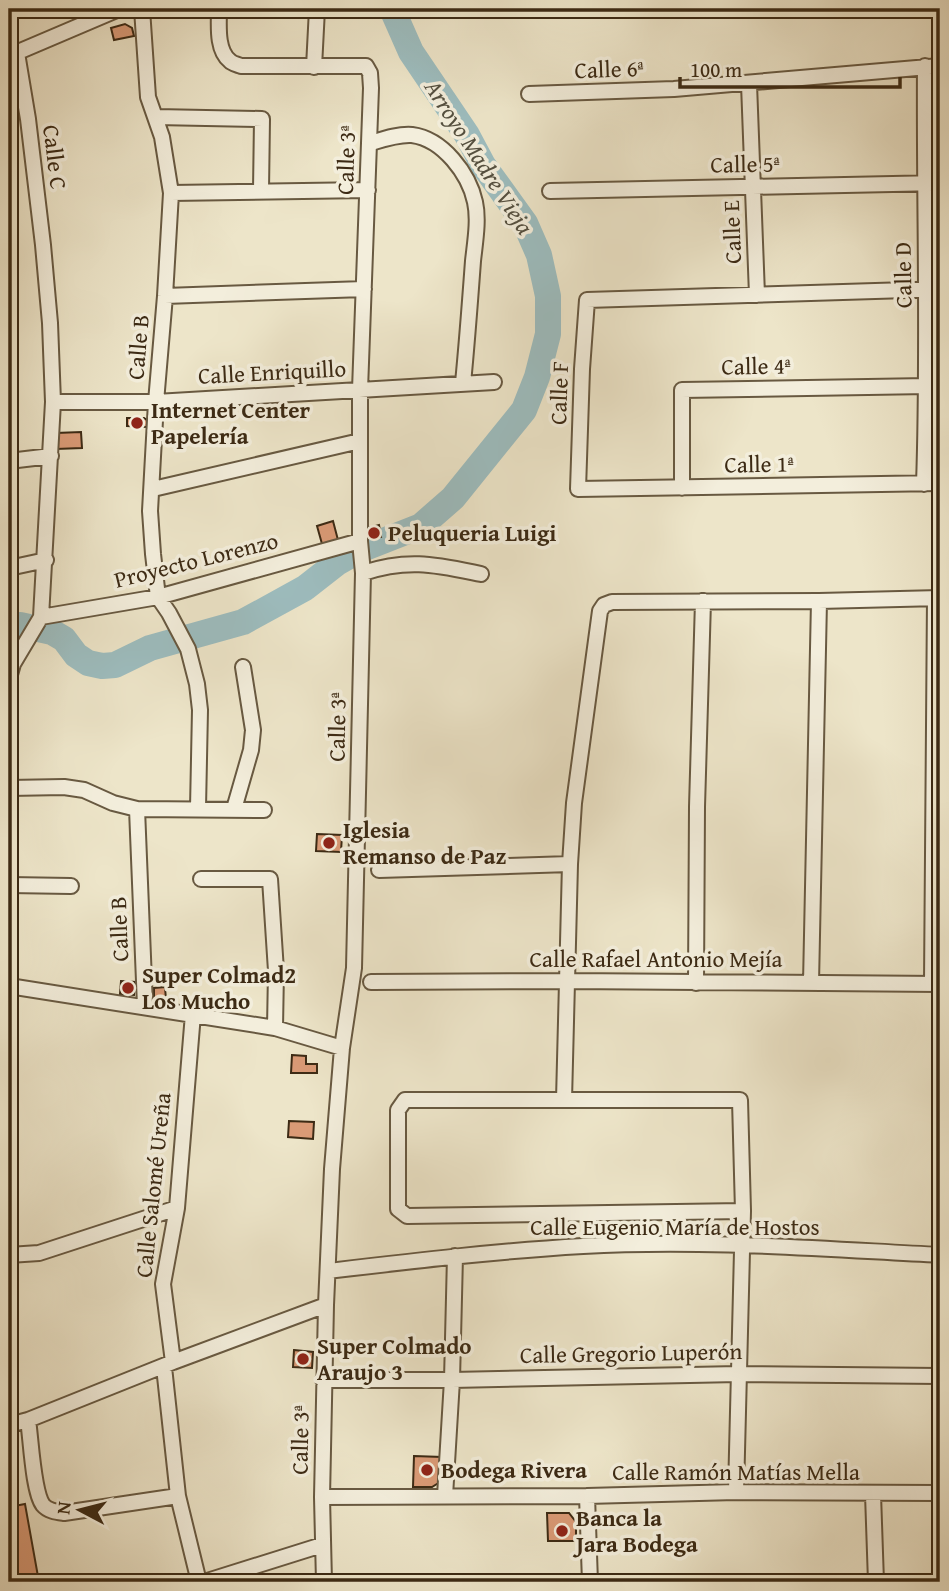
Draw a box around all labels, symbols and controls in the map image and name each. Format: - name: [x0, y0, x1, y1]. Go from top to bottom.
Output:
- scale bar: [680, 46, 900, 90]
- street label: Calle 6ª: [574, 51, 644, 86]
- text: 100 m: [690, 54, 742, 85]
- water label: Arroyo Madre Vieja: [416, 72, 543, 241]
- street label: Calle C: [35, 123, 76, 191]
- street label: Calle 3ª: [328, 125, 363, 195]
- street label: Calle 5ª: [710, 146, 780, 181]
- street label: Calle E: [714, 200, 749, 264]
- street label: Calle D: [885, 242, 920, 308]
- street label: Calle B: [118, 313, 157, 381]
- street label: Calle 4ª: [721, 348, 791, 383]
- street label: Calle Enriquillo: [197, 351, 347, 392]
- street label: Calle F: [541, 361, 576, 425]
- place label: Internet Center Papelería: [151, 393, 310, 452]
- marker: Internet Center Papelería: [129, 415, 145, 431]
- street label: Calle 1ª: [724, 446, 794, 481]
- place label: Peluqueria Luigi: [388, 516, 556, 549]
- street label: Proyecto Lorenzo: [111, 523, 281, 596]
- marker: Peluqueria Luigi: [366, 525, 382, 541]
- street label: Calle 3ª: [319, 692, 354, 762]
- place label: Iglesia Remanso de Paz: [343, 813, 507, 872]
- marker: Iglesia Remanso de Paz: [321, 835, 337, 851]
- street label: Calle B: [101, 896, 136, 962]
- street label: Calle Rafael Antonio Mejía: [530, 942, 783, 975]
- place label: Super Colmad2 Los Mucho: [142, 958, 296, 1017]
- marker: Super Colmad2 Los Mucho: [120, 980, 136, 996]
- street label: Calle Salomé Ureña: [126, 1091, 179, 1279]
- street label: Calle Eugenio María de Hostos: [530, 1210, 820, 1243]
- place label: Super Colmado Araujo 3: [317, 1329, 472, 1388]
- street label: Calle Gregorio Luperón: [519, 1334, 743, 1371]
- marker: Super Colmado Araujo 3: [295, 1351, 311, 1367]
- street label: Calle 3ª: [282, 1405, 317, 1475]
- place label: Bodega Rivera: [441, 1453, 587, 1486]
- street label: Calle Ramón Matías Mella: [612, 1455, 860, 1488]
- marker: Bodega Rivera: [419, 1462, 435, 1478]
- north arrow: [46, 1476, 116, 1546]
- text: N: [48, 1500, 78, 1516]
- place label: Banca la Jara Bodega: [572, 1501, 698, 1560]
- marker: Banca la Jara Bodega: [554, 1523, 570, 1539]

